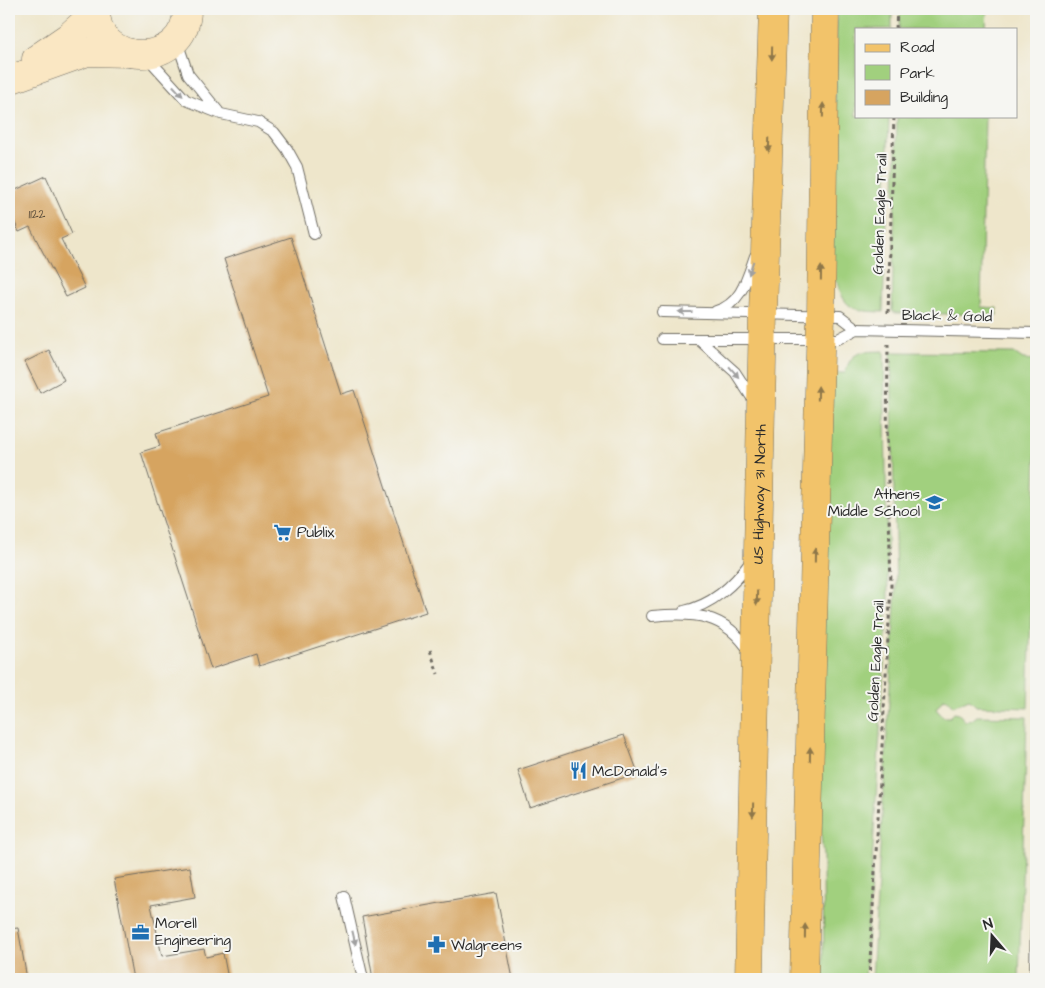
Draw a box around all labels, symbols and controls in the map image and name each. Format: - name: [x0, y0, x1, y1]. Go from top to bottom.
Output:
- legend: [855, 28, 1018, 118]
- text: Road: [900, 37, 935, 58]
- one-way arrow: [768, 45, 776, 61]
- text: Park: [900, 63, 935, 84]
- one-way arrow: [172, 85, 184, 97]
- text: Building: [900, 87, 948, 109]
- one-way arrow: [819, 102, 827, 118]
- one-way arrow: [765, 138, 773, 154]
- street label: Golden Eagle Trail: [867, 153, 894, 275]
- house number: 1122: [29, 206, 46, 223]
- one-way arrow: [747, 261, 754, 276]
- one-way arrow: [817, 264, 825, 280]
- street label: Black & Gold: [902, 305, 993, 327]
- one-way arrow: [677, 308, 693, 316]
- one-way arrow: [728, 366, 740, 378]
- one-way arrow: [815, 385, 823, 401]
- street label: US Highway 31 North: [747, 423, 771, 564]
- place label: Athens Middle School: [828, 484, 920, 522]
- school or university icon: Athens Middle School: [924, 493, 944, 513]
- supermarket icon: Publix: [273, 522, 293, 542]
- place label: Publix: [297, 522, 335, 543]
- one-way arrow: [811, 547, 819, 563]
- one-way arrow: [753, 590, 761, 606]
- street label: Golden Eagle Trail: [862, 600, 891, 722]
- one-way arrow: [806, 746, 814, 762]
- restaurant icon: McDonald's: [568, 761, 588, 781]
- place label: McDonald's: [592, 761, 668, 782]
- one-way arrow: [749, 803, 757, 819]
- north arrow: [968, 910, 1018, 960]
- place label: Morell Engineering: [155, 913, 231, 952]
- text: N: [981, 914, 996, 936]
- office icon: Morell Engineering: [131, 922, 151, 942]
- one-way arrow: [801, 922, 809, 938]
- one-way arrow: [350, 930, 358, 945]
- pharmacy icon: Walgreens: [427, 935, 447, 955]
- place label: Walgreens: [451, 935, 523, 957]

